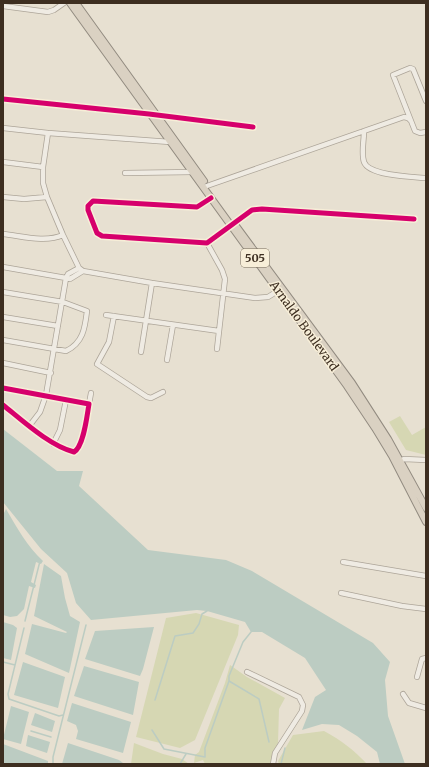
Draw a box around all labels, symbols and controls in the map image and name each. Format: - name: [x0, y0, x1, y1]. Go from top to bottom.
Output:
- road number: 505: [241, 249, 269, 267]
- street label: Arnaldo Boulevard: [266, 277, 342, 374]

